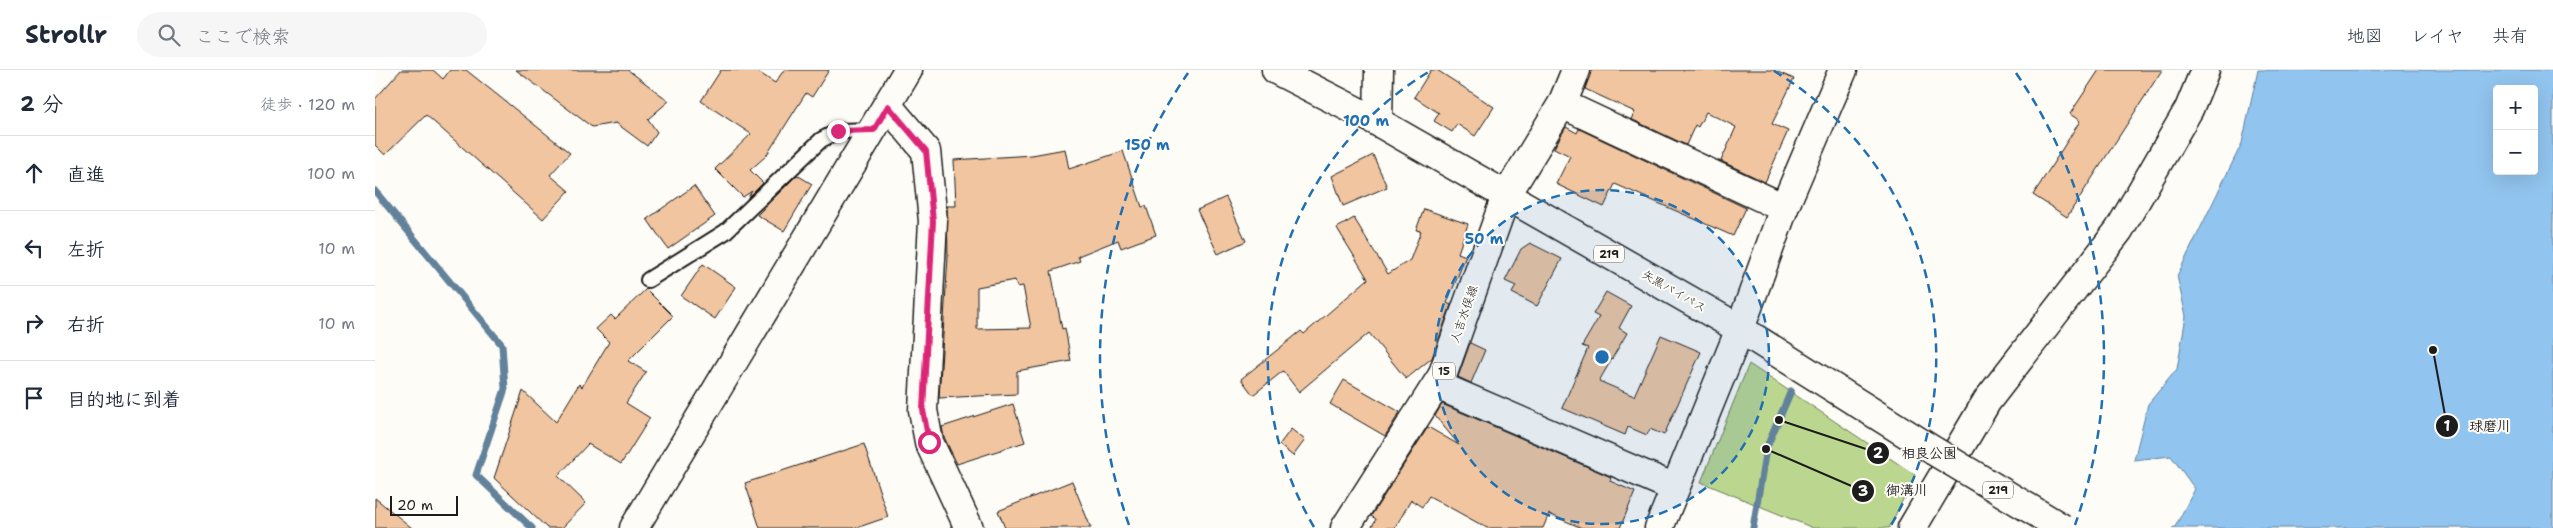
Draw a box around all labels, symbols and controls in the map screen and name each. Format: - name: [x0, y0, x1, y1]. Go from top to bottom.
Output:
- search box: [137, 12, 487, 57]
- text: Strollr: [25, 19, 107, 51]
- icon: search: [155, 21, 183, 49]
- text: ここで検索: [195, 24, 290, 49]
- text: 地図: [2347, 24, 2383, 48]
- text: レイヤ: [2411, 24, 2464, 48]
- text: 共有: [2492, 24, 2528, 48]
- map controls: [2493, 85, 2538, 175]
- button: +: [2493, 85, 2538, 130]
- text: 2 分: [20, 90, 63, 118]
- text: 徒歩 · 120 m: [261, 94, 355, 115]
- text: 100 m: [1343, 111, 1389, 131]
- route end: [827, 120, 850, 143]
- button: −: [2493, 130, 2538, 175]
- text: 150 m: [1124, 135, 1170, 155]
- icon: ahead: [20, 159, 48, 187]
- text: 直進: [67, 162, 105, 187]
- text: 100 m: [307, 163, 355, 184]
- text: 50 m: [1465, 229, 1504, 249]
- icon: left: [20, 234, 48, 262]
- text: 左折: [67, 237, 105, 262]
- text: 10 m: [318, 238, 355, 259]
- road number: 219: [1594, 245, 1624, 262]
- street label: 矢黒バイパス: [1639, 266, 1709, 316]
- street label: 人吉水俣線: [1447, 283, 1481, 345]
- icon: right: [20, 309, 48, 337]
- text: 右折: [67, 312, 105, 337]
- text: 10 m: [318, 313, 355, 334]
- centre of rings: [1593, 348, 1611, 366]
- road number: 15: [1433, 362, 1455, 380]
- icon: arrive: [20, 384, 48, 412]
- text: 目的地に到着: [67, 387, 181, 412]
- callout: 球磨川: [2434, 411, 2521, 440]
- text: 1: [2444, 416, 2451, 436]
- text: 球磨川: [2469, 417, 2511, 435]
- route start: [918, 431, 941, 454]
- callout: 相良公園: [1866, 438, 1967, 467]
- text: 2: [1873, 443, 1884, 463]
- text: 相良公園: [1901, 444, 1957, 462]
- callout: 御溝川: [1851, 476, 1938, 505]
- text: 3: [1858, 481, 1868, 501]
- text: 御溝川: [1886, 481, 1928, 499]
- road number: 219: [1983, 482, 2013, 498]
- scale bar: [390, 493, 457, 516]
- text: 20 m: [397, 496, 433, 514]

